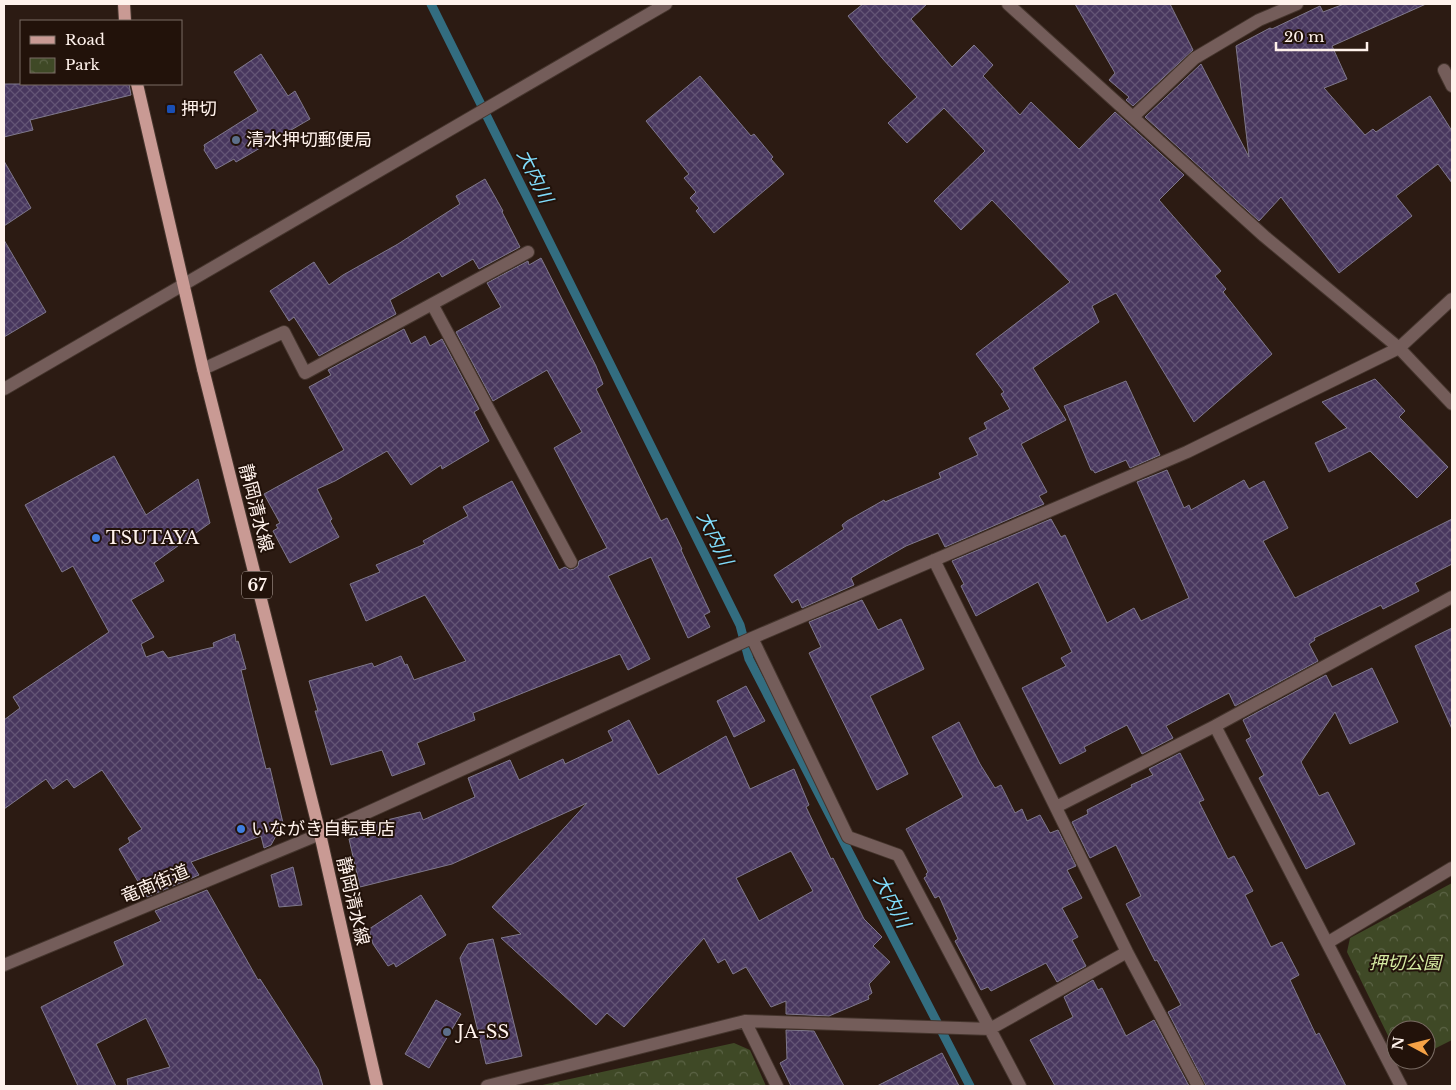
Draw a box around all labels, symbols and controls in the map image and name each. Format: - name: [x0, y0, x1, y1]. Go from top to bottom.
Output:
- legend: [20, 20, 182, 85]
- scale bar: [1276, 20, 1367, 52]
- text: 20 m: [1284, 27, 1324, 46]
- text: Road: [65, 30, 105, 49]
- text: Park: [65, 55, 101, 74]
- place label: 押切: [181, 98, 217, 120]
- marker: 押切: [165, 103, 177, 115]
- place label: 清水押切郵便局: [246, 129, 372, 151]
- marker: 清水押切郵便局: [230, 134, 242, 146]
- water label: 大内川: [512, 145, 559, 208]
- street label: 静岡清水線: [234, 462, 278, 554]
- water label: 大内川: [692, 507, 739, 570]
- place label: TSUTAYA: [106, 527, 200, 549]
- marker: TSUTAYA: [90, 532, 102, 544]
- road number: 67: [242, 572, 272, 598]
- place label: いながき自転車店: [251, 818, 395, 840]
- marker: いながき自転車店: [235, 823, 247, 835]
- street label: 静岡清水線: [332, 855, 374, 947]
- street label: 竜南街道: [118, 860, 192, 908]
- water label: 大内川: [869, 870, 916, 933]
- park label: 押切公園: [1369, 952, 1444, 974]
- north arrow: [1386, 1020, 1436, 1070]
- place label: JA-SS: [455, 1021, 509, 1043]
- marker: JA-SS: [441, 1026, 453, 1038]
- text: N: [1388, 1036, 1408, 1051]

